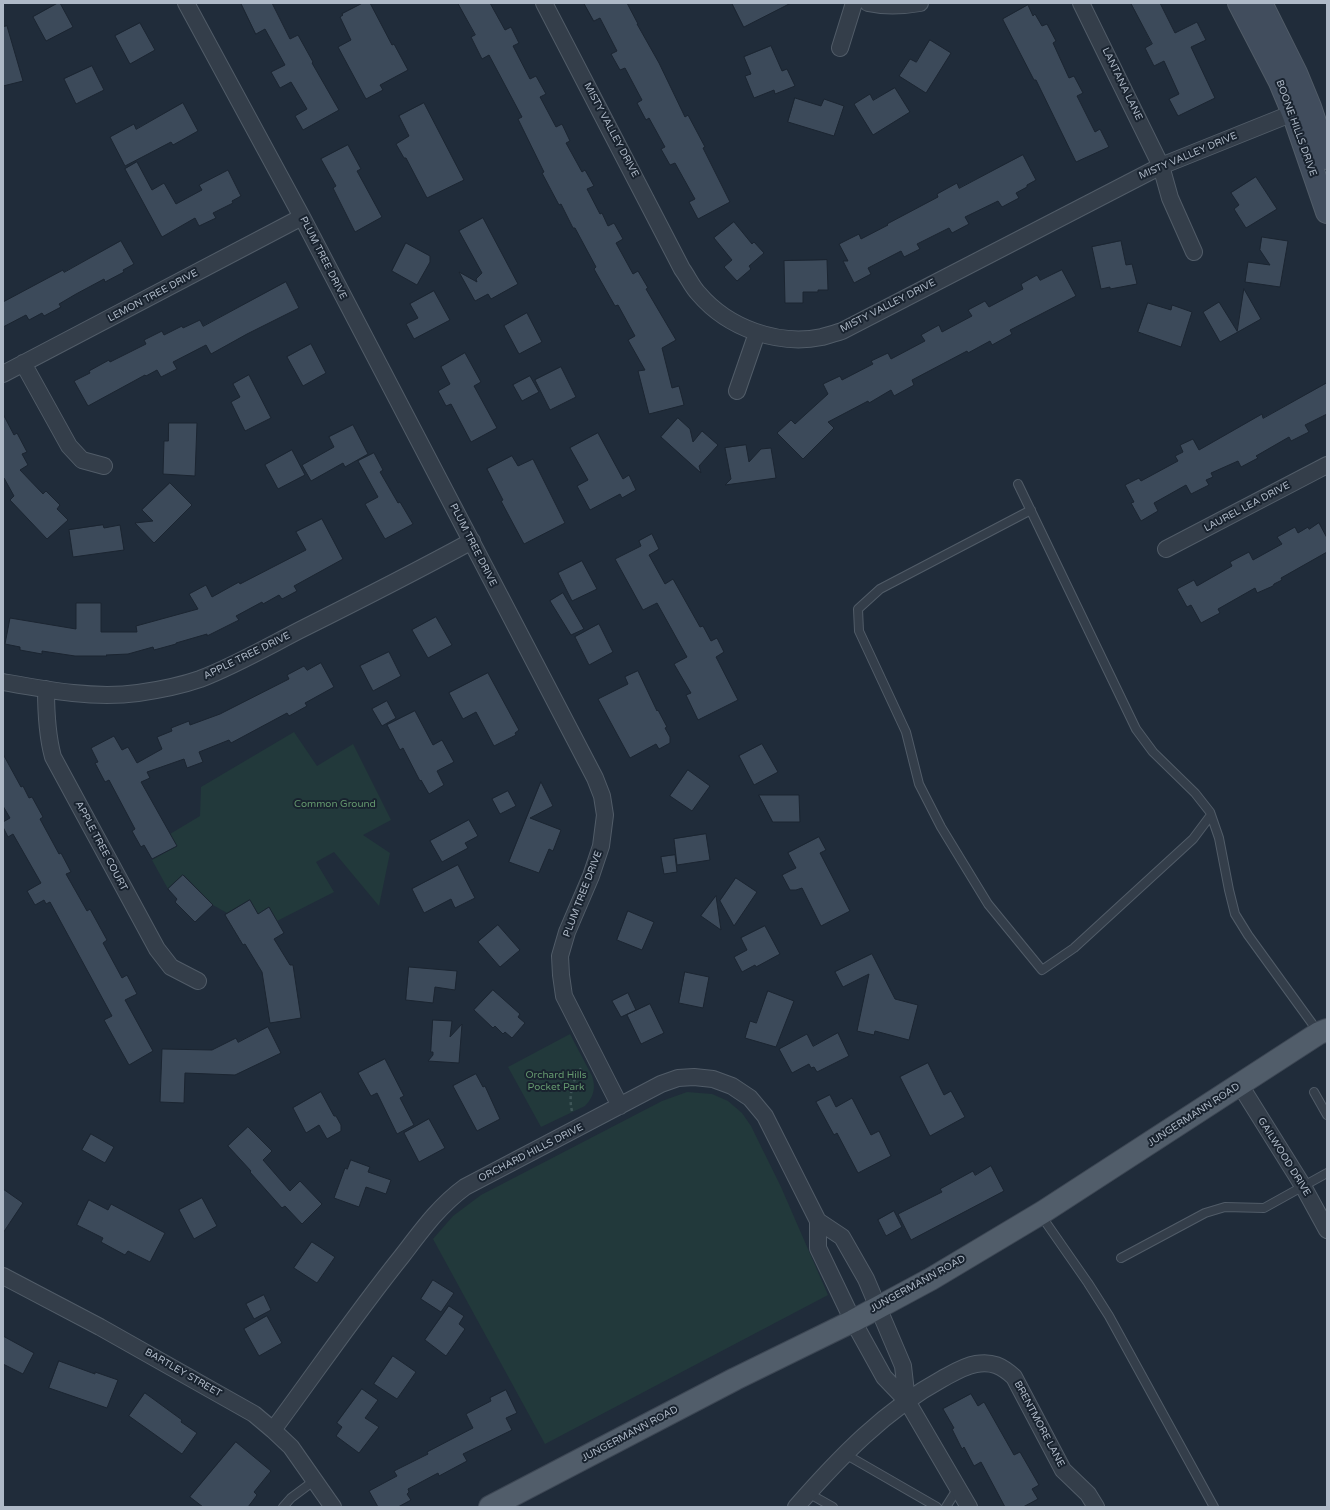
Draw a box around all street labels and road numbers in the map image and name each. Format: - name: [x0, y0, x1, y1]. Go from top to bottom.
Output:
- street label: LANTANA LANE: [1099, 46, 1145, 122]
- street label: BOONE HILLS DRIVE: [1273, 78, 1319, 178]
- street label: MISTY VALLEY DRIVE: [581, 81, 641, 179]
- street label: MISTY VALLEY DRIVE: [1137, 130, 1239, 182]
- street label: PLUM TREE DRIVE: [297, 215, 349, 301]
- street label: LEMON TREE DRIVE: [106, 267, 200, 325]
- street label: MISTY VALLEY DRIVE: [838, 277, 938, 335]
- street label: LAUREL LEA DRIVE: [1202, 479, 1292, 535]
- street label: PLUM TREE DRIVE: [447, 502, 499, 588]
- street label: APPLE TREE DRIVE: [202, 630, 292, 682]
- street label: APPLE TREE COURT: [72, 799, 130, 893]
- street label: PLUM TREE DRIVE: [561, 849, 605, 939]
- street label: JUNGERMANN ROAD: [1146, 1081, 1242, 1149]
- street label: GAILWOOD DRIVE: [1255, 1115, 1313, 1199]
- street label: ORCHARD HILLS DRIVE: [477, 1121, 585, 1185]
- street label: JUNGERMANN ROAD: [868, 1253, 968, 1315]
- street label: BARTLEY STREET: [143, 1346, 223, 1400]
- street label: BRENTMORE LANE: [1011, 1379, 1067, 1469]
- street label: JUNGERMANN ROAD: [580, 1404, 680, 1464]

